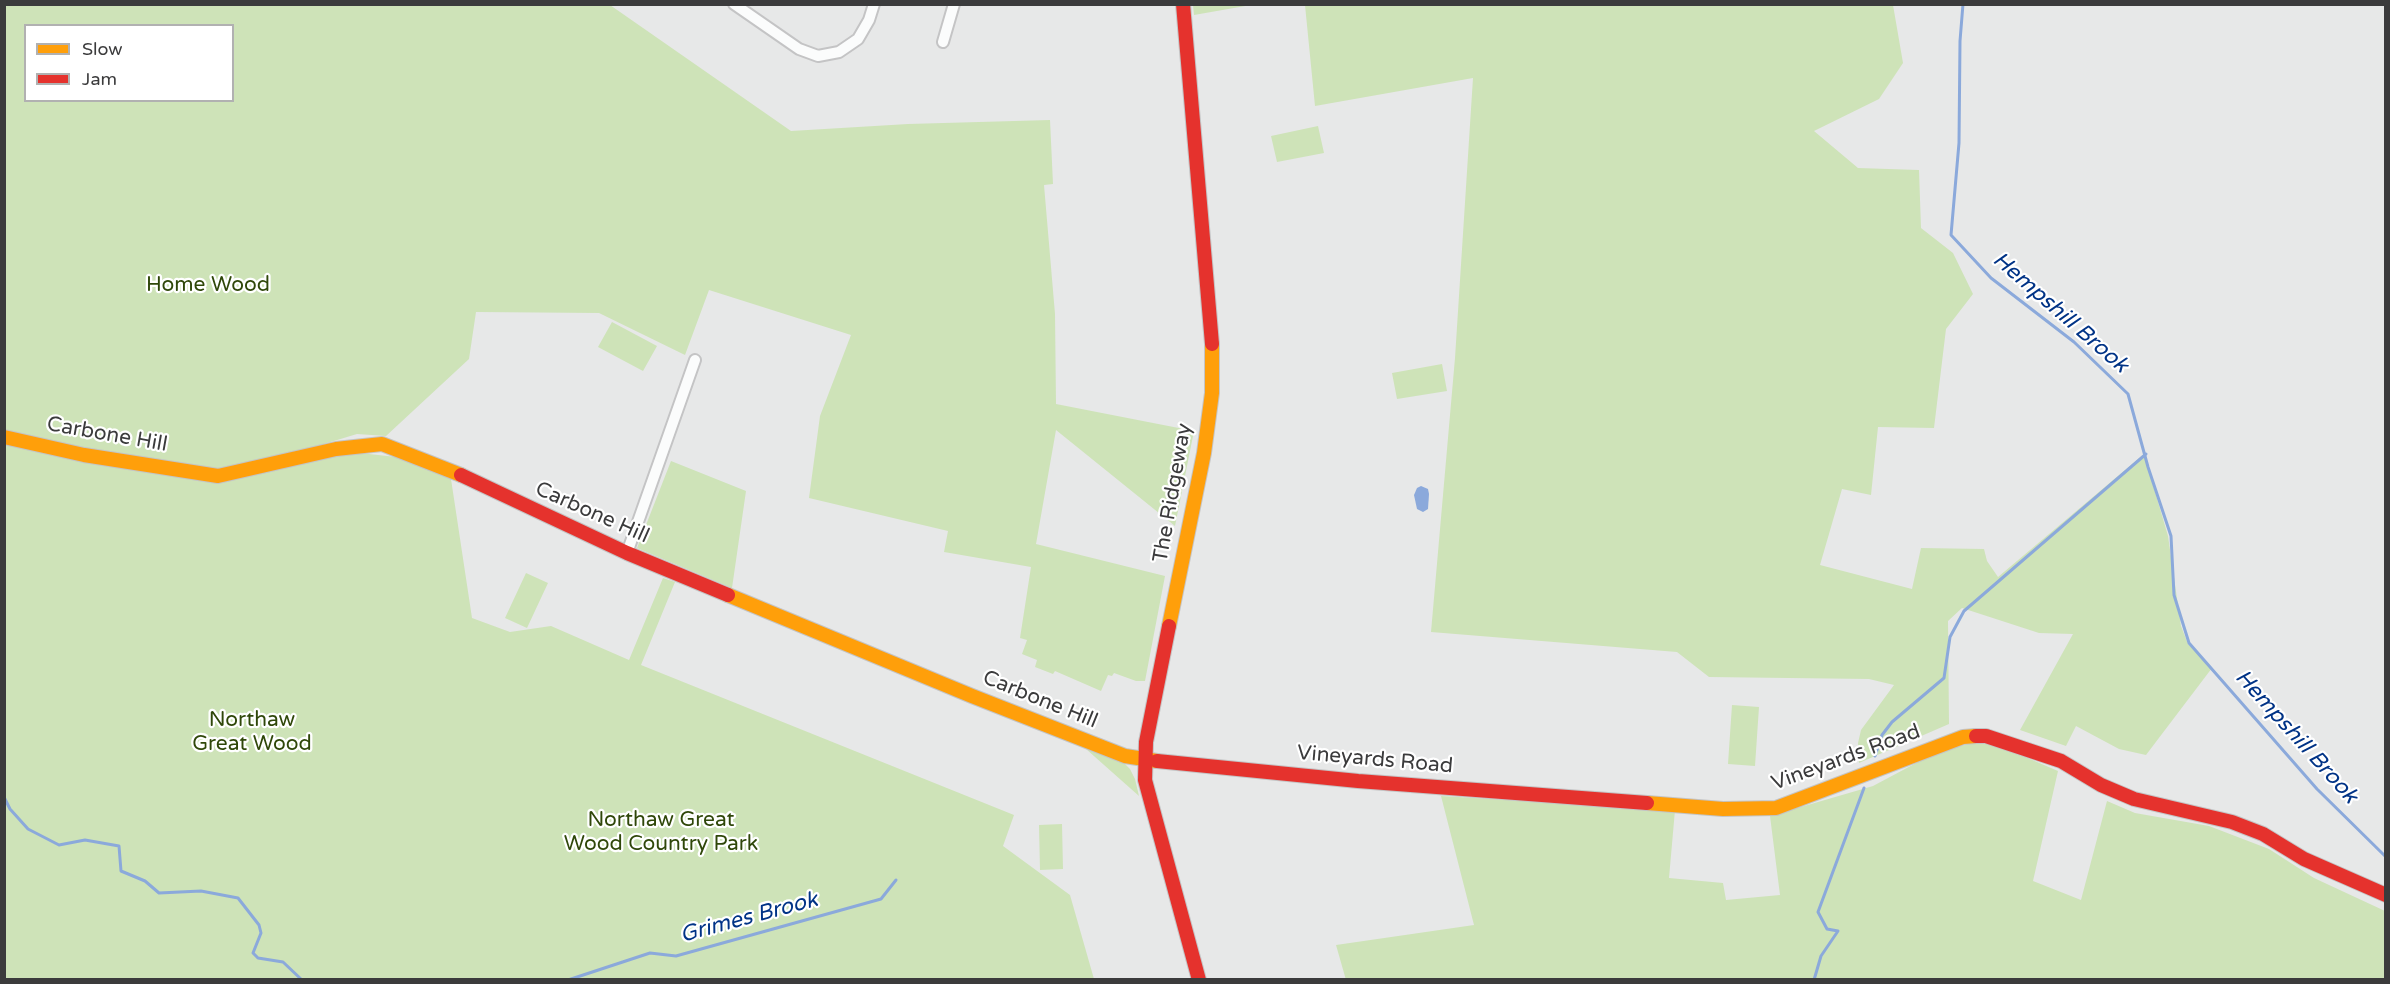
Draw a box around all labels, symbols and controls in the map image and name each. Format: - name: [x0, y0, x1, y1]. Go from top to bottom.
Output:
- legend: [24, 24, 234, 102]
- text: Slow: [82, 38, 123, 60]
- text: Jam: [82, 68, 117, 90]
- water label: Hempshill Brook: [1987, 247, 2133, 379]
- park label: Home Wood: [146, 272, 270, 298]
- street label: Carbone Hill: [45, 412, 169, 458]
- street label: The Ridgeway: [1148, 422, 1198, 564]
- street label: Carbone Hill: [531, 477, 653, 549]
- street label: Carbone Hill: [979, 665, 1101, 735]
- water label: Hempshill Brook: [2229, 665, 2363, 809]
- park label: Northaw Great Wood: [192, 707, 312, 757]
- street label: Vineyards Road: [1768, 719, 1924, 797]
- street label: Vineyards Road: [1296, 741, 1454, 779]
- park label: Northaw Great Wood Country Park: [564, 807, 758, 857]
- water label: Grimes Brook: [677, 887, 821, 949]

